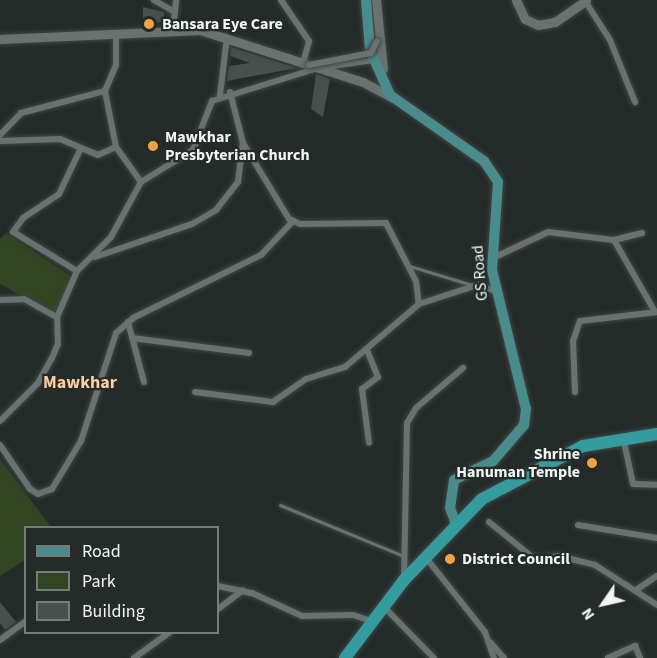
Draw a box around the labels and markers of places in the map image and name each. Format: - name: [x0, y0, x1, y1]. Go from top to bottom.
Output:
- place label: Bansara Eye Care: [162, 14, 283, 34]
- marker: Bansara Eye Care: [140, 15, 158, 33]
- place label: Mawkhar Presbyterian Church: [165, 127, 310, 165]
- marker: Mawkhar Presbyterian Church: [146, 139, 160, 153]
- place label: Shrine Hanuman Temple: [456, 444, 580, 482]
- marker: Shrine Hanuman Temple: [585, 456, 599, 470]
- place label: District Council: [462, 549, 570, 569]
- marker: District Council: [443, 552, 457, 566]

